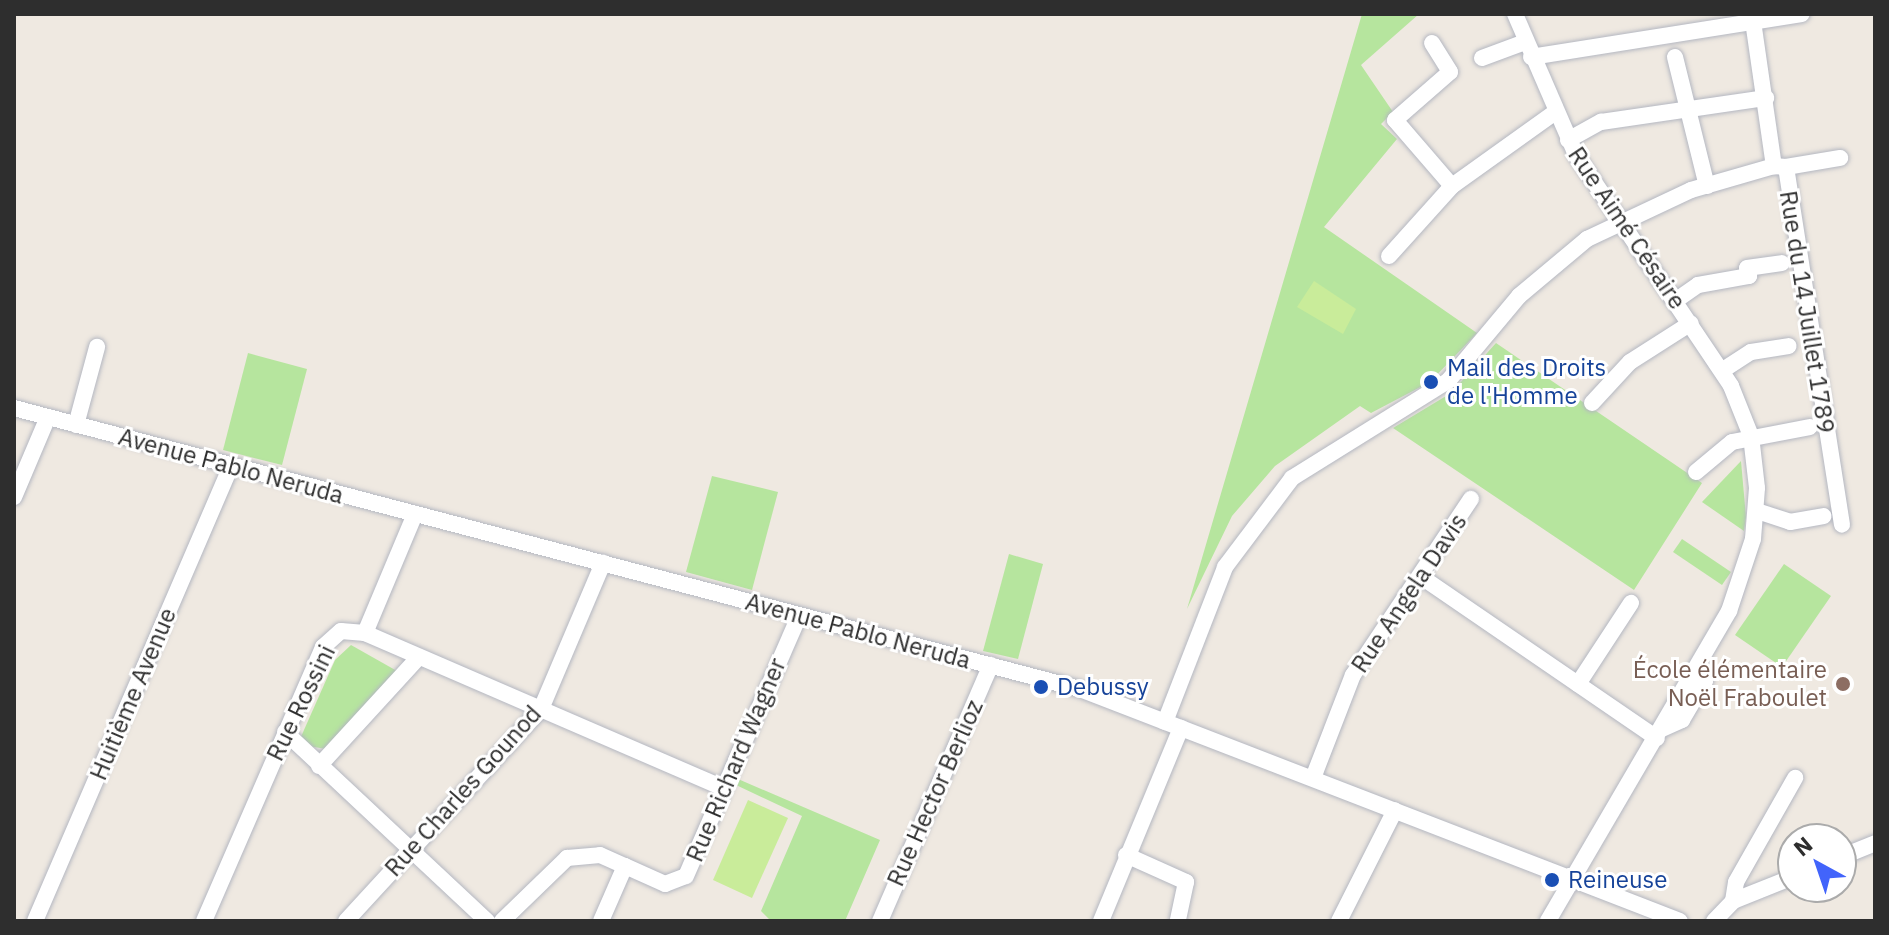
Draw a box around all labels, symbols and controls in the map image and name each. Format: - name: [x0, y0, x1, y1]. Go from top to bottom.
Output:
- street label: Rue Aimé Césaire: [1562, 141, 1692, 315]
- street label: Rue du 14 Juillet 1789: [1774, 189, 1840, 435]
- place label: Mail des Droits de l'Homme: [1447, 354, 1606, 410]
- marker: Mail des Droits de l'Homme: [1422, 373, 1440, 391]
- street label: Avenue Pablo Neruda: [115, 422, 347, 510]
- street label: Rue Angela Davis: [1345, 508, 1473, 678]
- street label: Avenue Pablo Neruda: [742, 587, 974, 675]
- street label: Huitième Avenue: [84, 604, 182, 784]
- street label: Rue Rossini: [261, 640, 341, 766]
- street label: Rue Richard Wagner: [680, 654, 792, 866]
- place label: École élémentaire Noël Fraboulet: [1633, 656, 1827, 712]
- place label: Debussy: [1057, 673, 1149, 701]
- marker: École élémentaire Noël Fraboulet: [1834, 675, 1852, 693]
- marker: Debussy: [1032, 678, 1050, 696]
- street label: Rue Hector Berlioz: [881, 695, 989, 891]
- street label: Rue Charles Gounod: [379, 700, 547, 882]
- north arrow: [1777, 823, 1857, 903]
- text: N: [1787, 830, 1818, 862]
- place label: Reineuse: [1568, 866, 1667, 894]
- marker: Reineuse: [1543, 871, 1561, 889]

